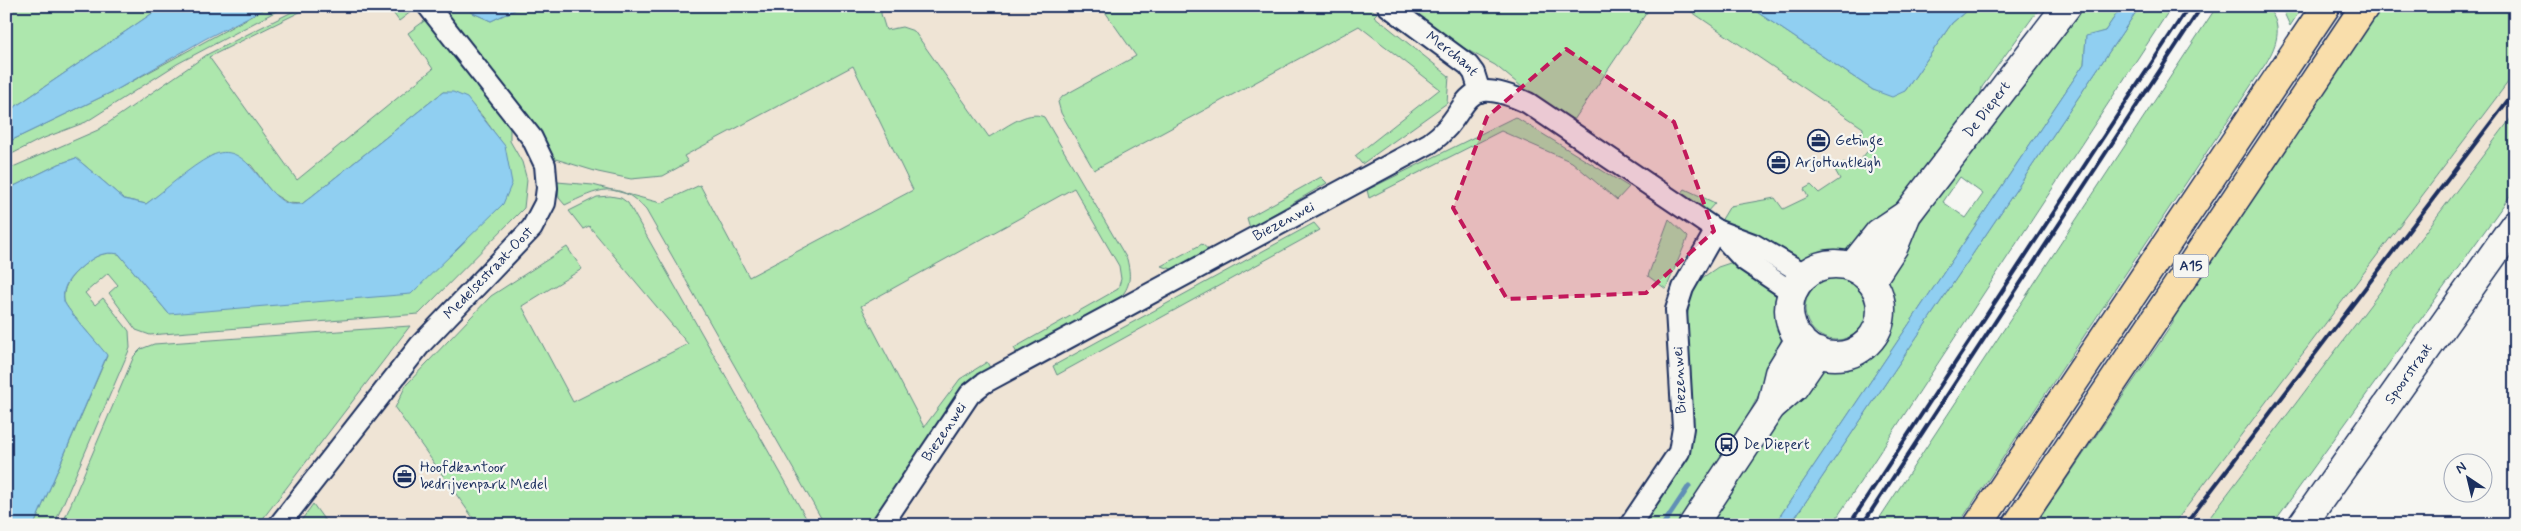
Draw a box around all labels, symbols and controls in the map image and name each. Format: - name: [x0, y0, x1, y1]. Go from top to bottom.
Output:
- street label: Merchant: [1421, 27, 1483, 81]
- street label: De Diepert: [1959, 77, 2016, 142]
- office icon: Getinge: [1807, 129, 1831, 153]
- place label: Getinge: [1835, 131, 1883, 152]
- office icon: ArjoHuntleigh: [1767, 151, 1791, 175]
- place label: ArjoHuntleigh: [1795, 153, 1881, 173]
- street label: Biezenwei: [1249, 197, 1318, 246]
- street label: Medelsestraat-Oost: [439, 222, 538, 324]
- road number: A15: [2174, 255, 2208, 278]
- street label: Spoorstraat: [2380, 339, 2438, 409]
- street label: Biezenwei: [1668, 346, 1692, 414]
- street label: Biezenwei: [917, 398, 972, 466]
- bus stop icon: De Diepert: [1715, 433, 1739, 457]
- place label: De Diepert: [1743, 435, 1810, 455]
- north arrow: [2444, 454, 2494, 504]
- place label: Hoofdkantoor bedrijvenpark Medel: [420, 458, 548, 495]
- text: N: [2452, 458, 2470, 478]
- office icon: Hoofdkantoor bedrijvenpark Medel: [392, 465, 416, 489]

